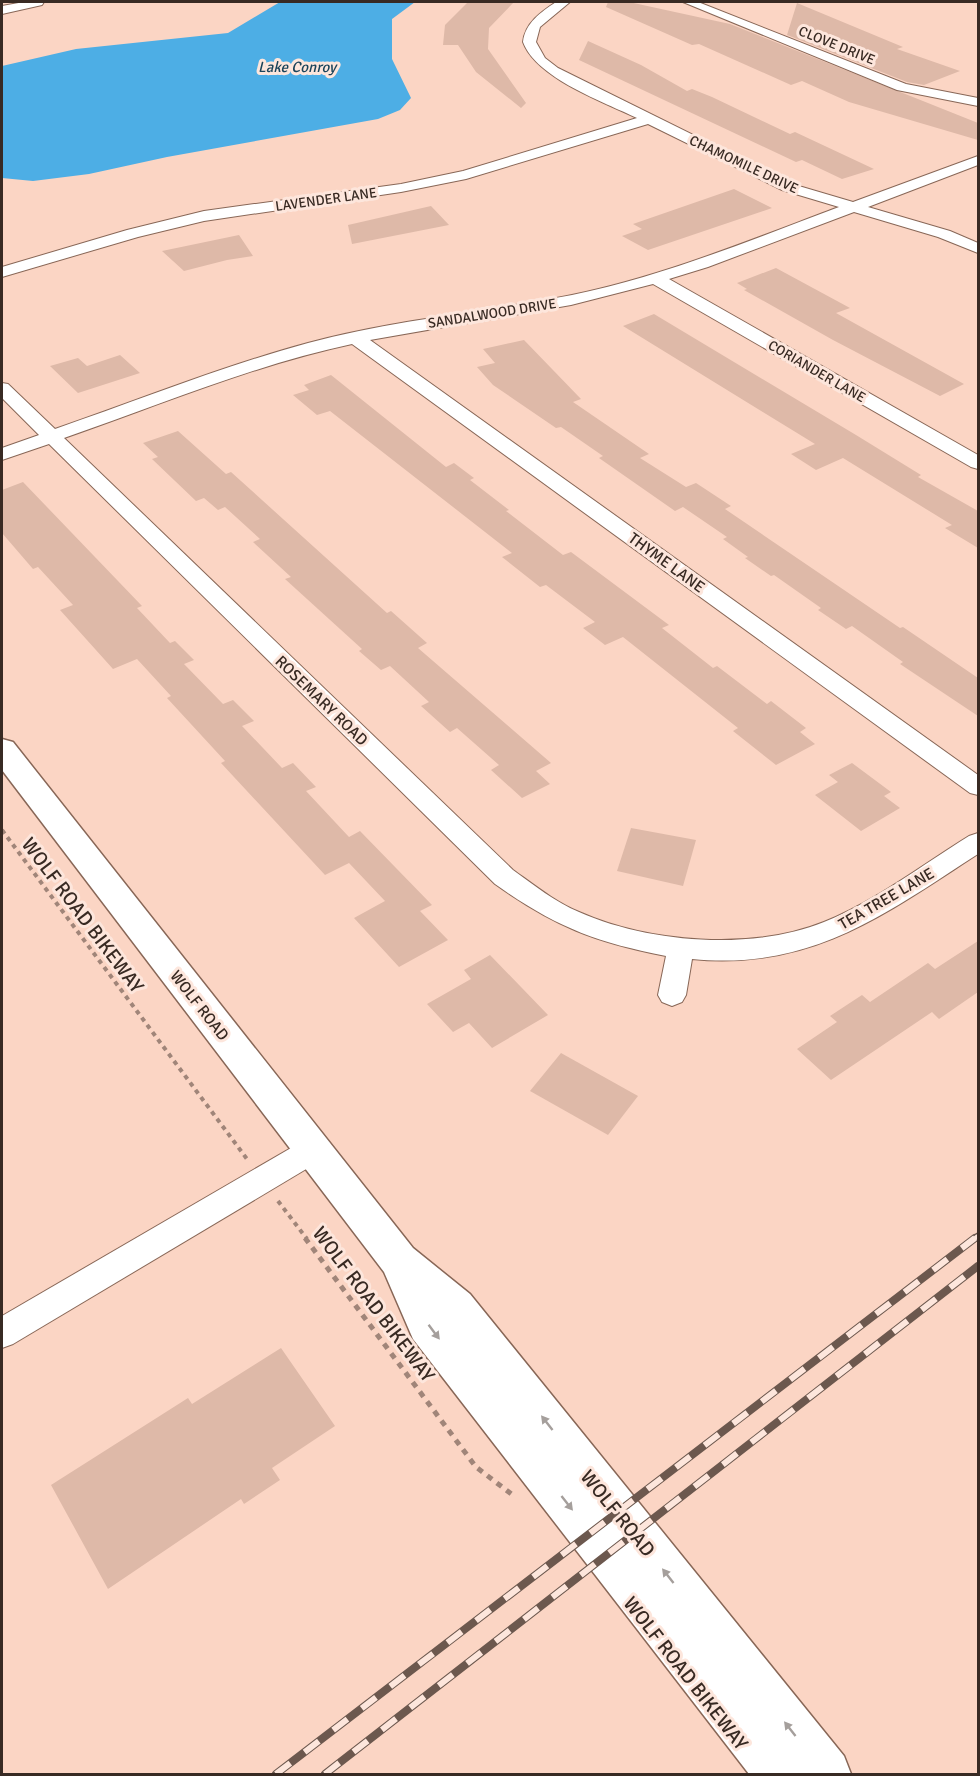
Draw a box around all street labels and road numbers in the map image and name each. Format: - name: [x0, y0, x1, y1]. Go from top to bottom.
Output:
- street label: CLOVE DRIVE: [796, 22, 878, 69]
- street label: CHAMOMILE DRIVE: [687, 132, 801, 197]
- street label: LAVENDER LANE: [274, 184, 378, 215]
- street label: SANDALWOOD DRIVE: [427, 295, 558, 332]
- street label: CORIANDER LANE: [765, 337, 869, 406]
- street label: THYME LANE: [624, 528, 709, 597]
- street label: ROSEMARY ROAD: [271, 651, 372, 750]
- street label: WOLF ROAD BIKEWAY: [16, 833, 149, 998]
- street label: TEA TREE LANE: [835, 863, 938, 934]
- street label: WOLF ROAD: [166, 966, 233, 1045]
- street label: WOLF ROAD BIKEWAY: [307, 1222, 440, 1387]
- street label: WOLF ROAD: [575, 1465, 660, 1562]
- street label: WOLF ROAD BIKEWAY: [618, 1591, 753, 1755]

